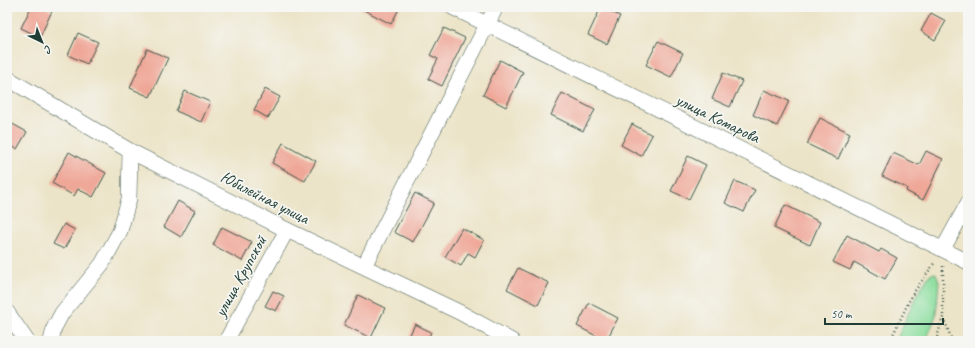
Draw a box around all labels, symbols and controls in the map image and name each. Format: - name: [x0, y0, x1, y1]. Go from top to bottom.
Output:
- north arrow: [22, 22, 62, 62]
- text: С: [41, 42, 56, 57]
- street label: улица Комарова: [671, 89, 765, 148]
- street label: Юбилейная улица: [217, 166, 314, 229]
- street label: улица Крупской: [209, 231, 272, 321]
- scale bar: [825, 300, 943, 326]
- text: 50 m: [831, 306, 853, 322]

